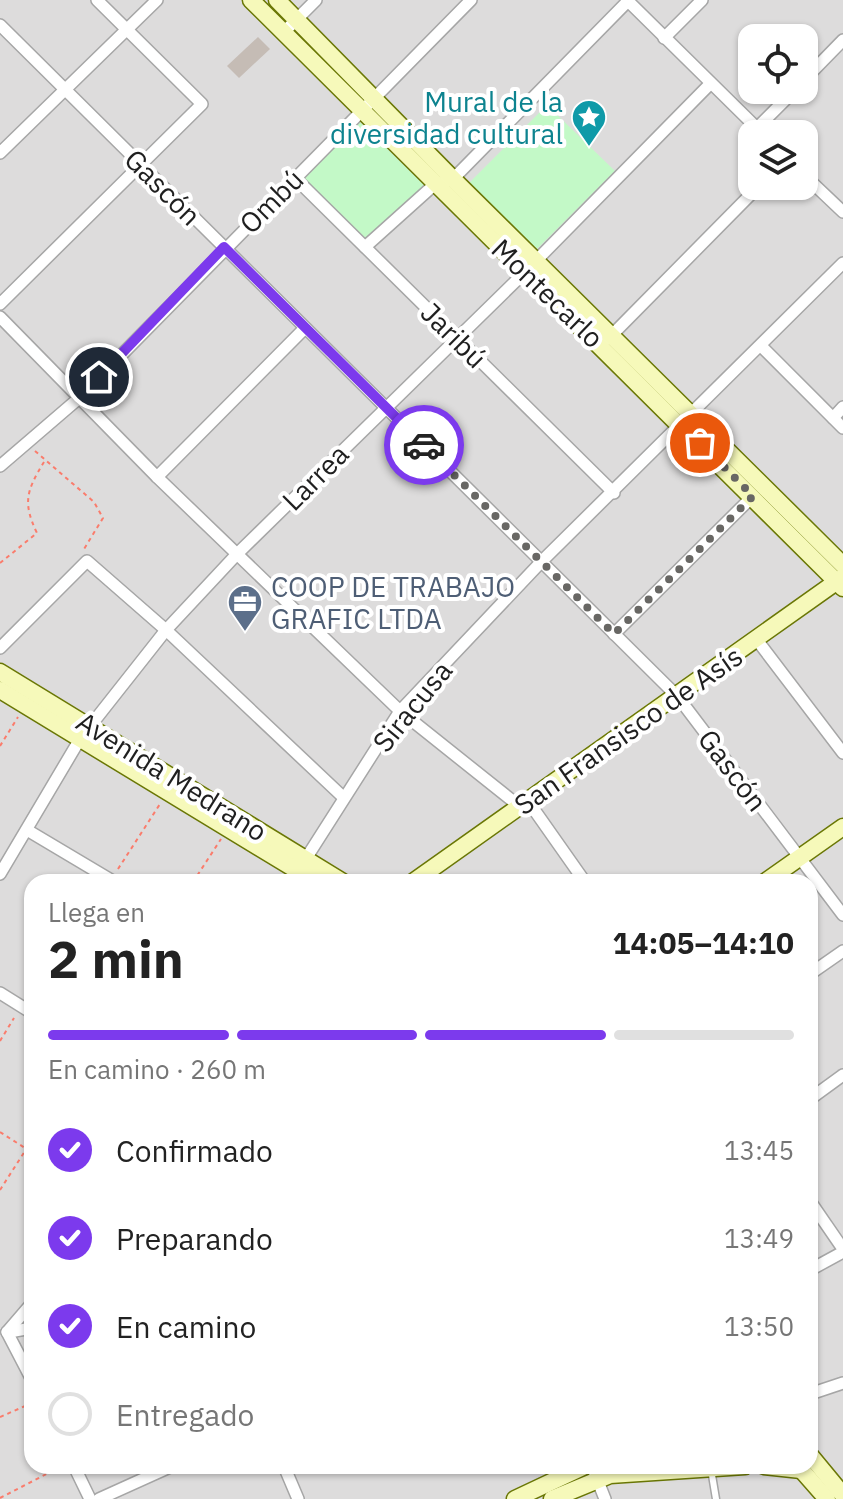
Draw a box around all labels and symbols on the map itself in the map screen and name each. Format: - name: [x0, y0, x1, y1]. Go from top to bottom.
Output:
- place label: Mural de la diversidad cultural: [330, 83, 563, 152]
- place icon: Mural de la diversidad cultural: [570, 98, 608, 148]
- street label: Gascón: [117, 141, 209, 233]
- street label: Ombú: [231, 161, 311, 241]
- street label: Montecarlo: [484, 230, 612, 356]
- street label: Jaribú: [413, 294, 495, 376]
- pin: [65, 343, 133, 411]
- courier: [384, 405, 464, 485]
- pin: [666, 409, 734, 477]
- street label: Larrea: [274, 436, 356, 518]
- place label: COOP DE TRABAJO GRAFIC LTDA: [271, 568, 515, 637]
- office icon: COOP DE TRABAJO GRAFIC LTDA: [226, 583, 264, 633]
- street label: San Fransisco de Asís: [506, 637, 750, 823]
- street label: Siracusa: [364, 653, 460, 759]
- street label: Avenida Medrano: [70, 703, 274, 849]
- street label: Gascón: [690, 722, 776, 818]

